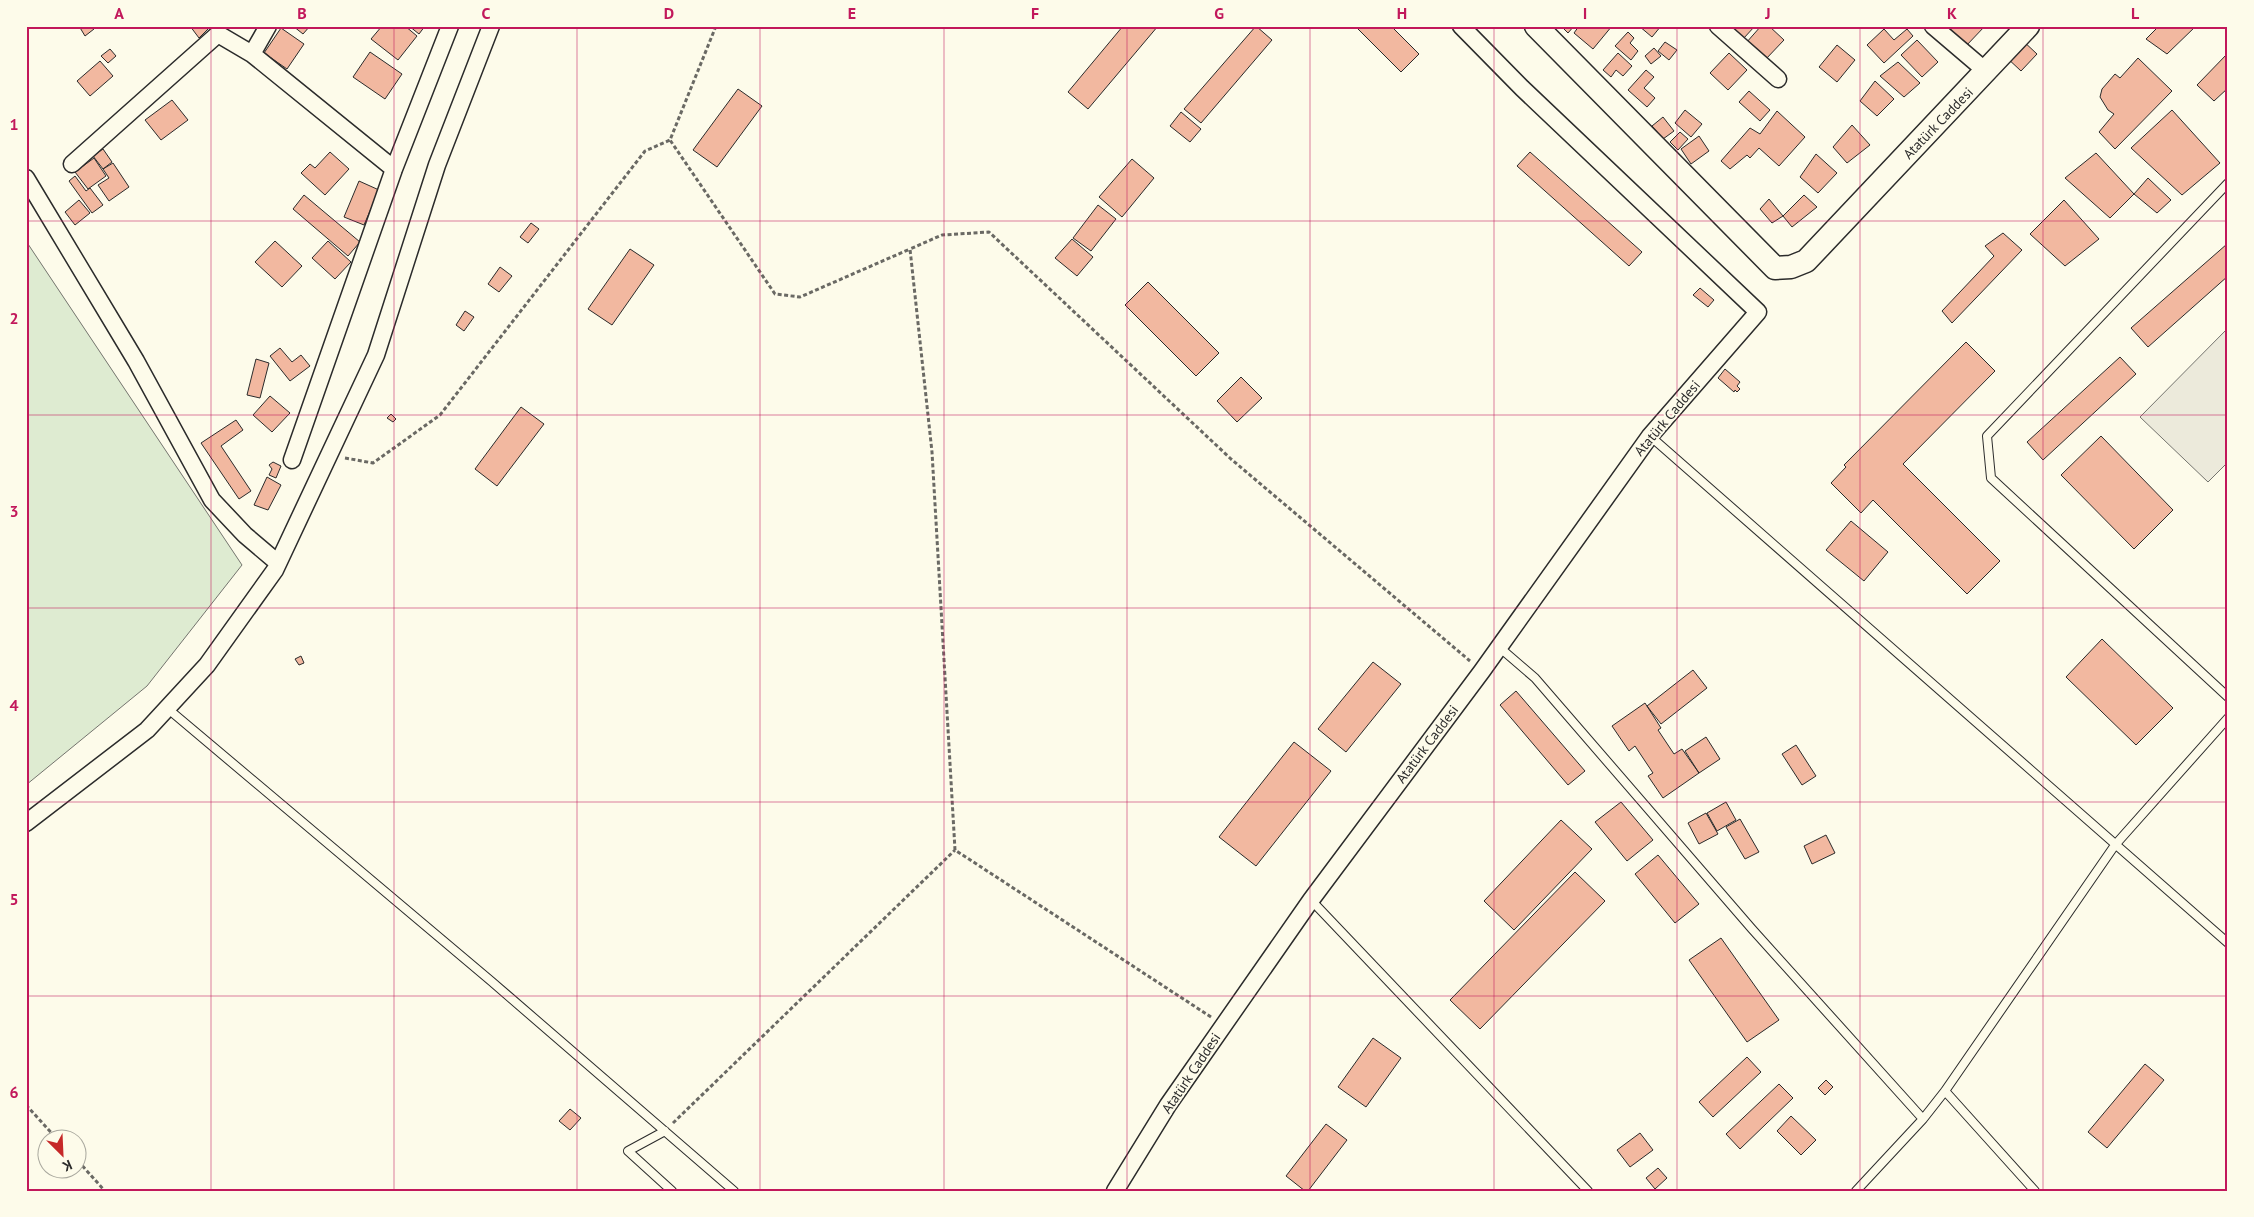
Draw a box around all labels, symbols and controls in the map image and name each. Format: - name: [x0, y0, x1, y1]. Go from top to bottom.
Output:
- text: A: [114, 3, 124, 23]
- text: B: [297, 3, 307, 23]
- text: C: [482, 3, 491, 23]
- text: D: [664, 3, 674, 23]
- text: E: [848, 3, 856, 23]
- text: F: [1031, 3, 1039, 23]
- text: G: [1214, 3, 1224, 23]
- text: H: [1397, 3, 1407, 23]
- text: I: [1583, 3, 1587, 23]
- text: J: [1764, 3, 1771, 23]
- text: K: [1947, 3, 1957, 23]
- text: L: [2131, 3, 2140, 23]
- street label: Atatürk Caddesi: [1899, 83, 1977, 163]
- text: 1: [9, 114, 19, 134]
- text: 2: [9, 308, 19, 328]
- street label: Atatürk Caddesi: [1630, 376, 1704, 460]
- text: 3: [9, 501, 19, 521]
- text: 4: [9, 695, 19, 715]
- street label: Atatürk Caddesi: [1392, 701, 1462, 787]
- text: 5: [9, 889, 19, 909]
- street label: Atatürk Caddesi: [1157, 1029, 1225, 1117]
- text: 6: [9, 1082, 19, 1102]
- north arrow: [38, 1130, 88, 1180]
- text: K: [59, 1156, 75, 1176]

